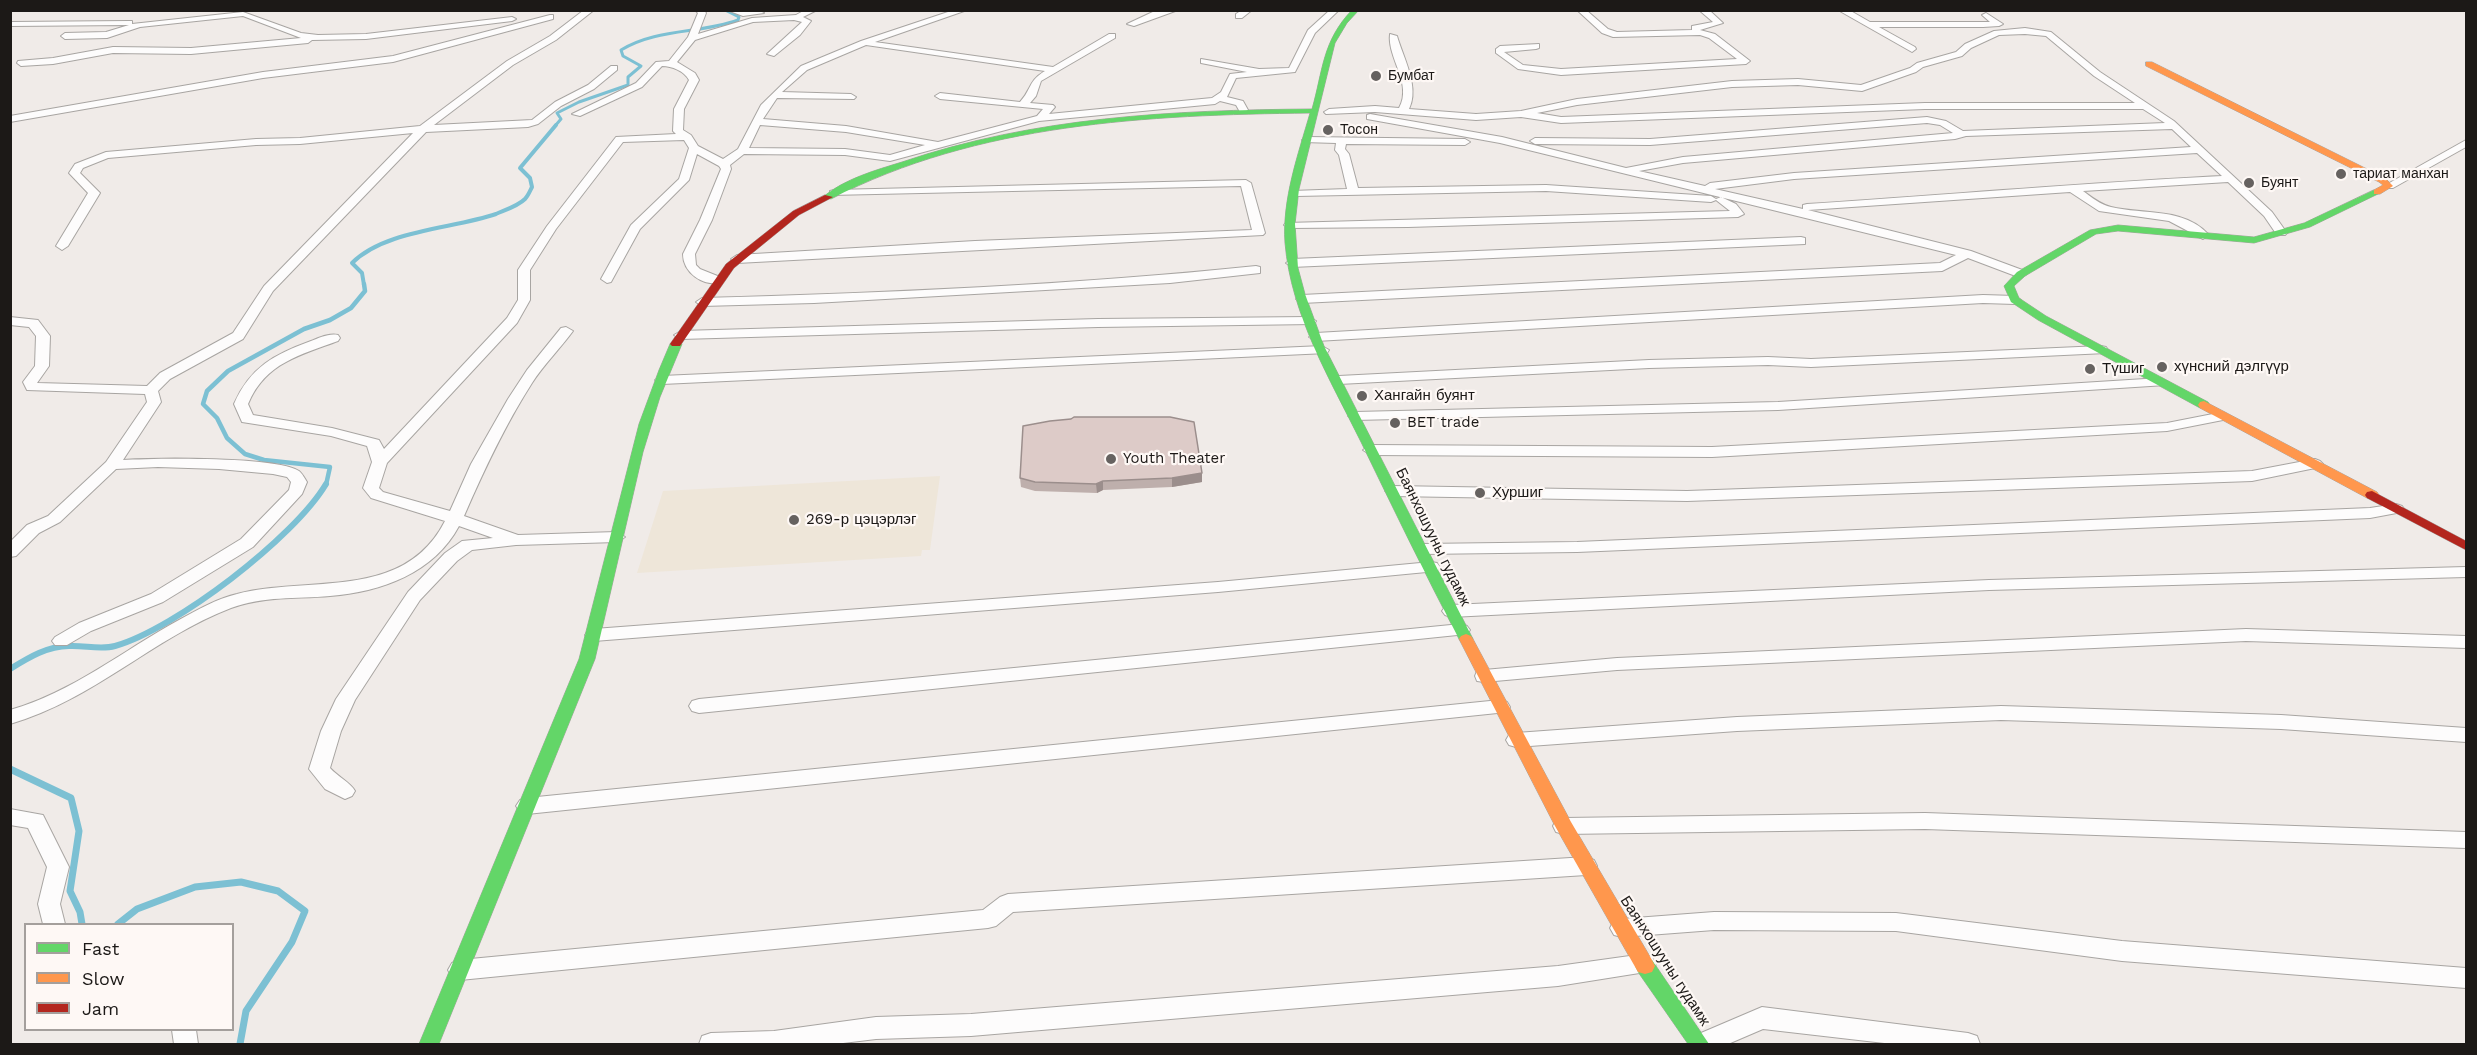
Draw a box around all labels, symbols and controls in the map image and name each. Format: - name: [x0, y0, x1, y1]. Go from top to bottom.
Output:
- place label: Бумбат: [1388, 68, 1435, 84]
- marker: Бумбат: [1369, 69, 1383, 83]
- place label: Тосон: [1340, 122, 1378, 138]
- marker: Тосон: [1321, 123, 1335, 137]
- place label: тариат манхан: [2353, 166, 2449, 182]
- marker: тариат манхан: [2334, 167, 2348, 181]
- place label: Буянт: [2261, 175, 2298, 191]
- marker: Буянт: [2242, 176, 2256, 190]
- place label: хүнсний дэлгүүр: [2174, 358, 2289, 376]
- place label: Түшиг: [2102, 360, 2145, 378]
- marker: хүнсний дэлгүүр: [2155, 360, 2169, 374]
- marker: Түшиг: [2083, 362, 2097, 376]
- place label: Хангайн буянт: [1374, 387, 1475, 405]
- marker: Хангайн буянт: [1355, 389, 1369, 403]
- place label: BET trade: [1407, 414, 1479, 432]
- marker: BET trade: [1388, 416, 1402, 430]
- place label: Youth Theater: [1123, 450, 1225, 468]
- marker: Youth Theater: [1104, 452, 1118, 466]
- street label: Баянхошууны гудамж: [1392, 465, 1474, 609]
- place label: Хуршиг: [1492, 484, 1543, 502]
- marker: Хуршиг: [1473, 486, 1487, 500]
- place label: 269-р цэцэрлэг: [806, 511, 916, 529]
- marker: 269-р цэцэрлэг: [787, 513, 801, 527]
- street label: Баянхошууны гудамж: [1616, 893, 1714, 1029]
- legend: [24, 923, 234, 1031]
- text: Fast: [82, 938, 119, 959]
- text: Slow: [82, 968, 125, 989]
- text: Jam: [82, 998, 119, 1019]

